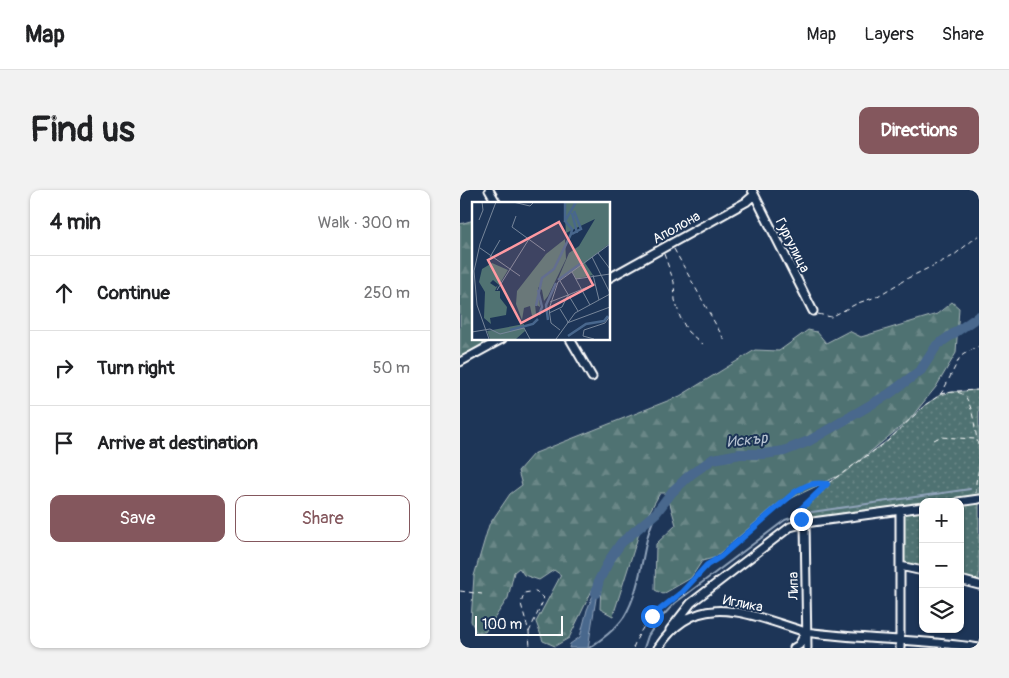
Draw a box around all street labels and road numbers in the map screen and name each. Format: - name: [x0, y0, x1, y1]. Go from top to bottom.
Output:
- street label: Аполона: [649, 207, 703, 248]
- street label: Гургулица: [772, 215, 814, 275]
- street label: Липа: [785, 572, 802, 601]
- street label: Иглика: [721, 591, 764, 616]

